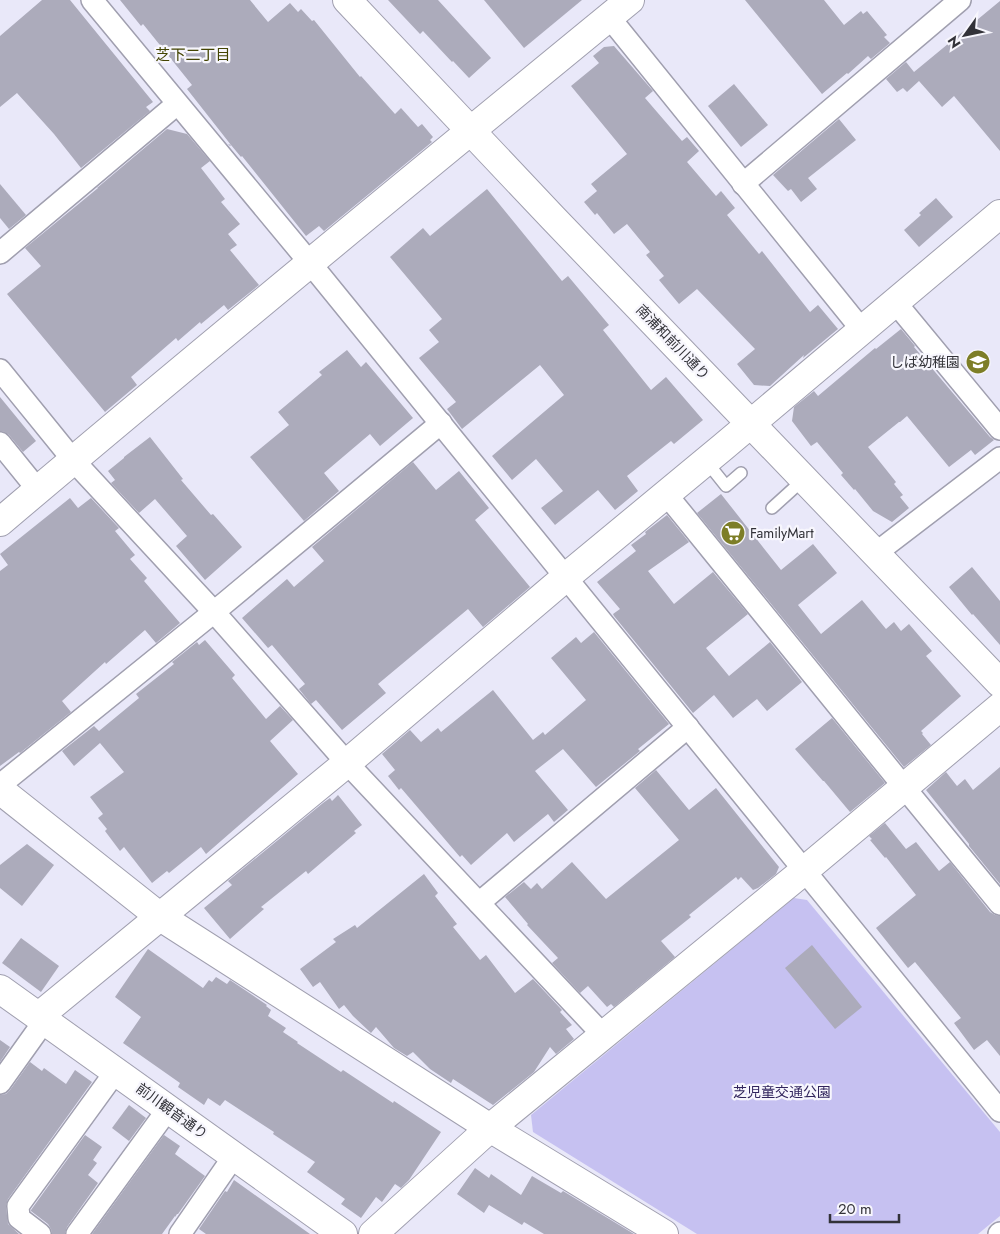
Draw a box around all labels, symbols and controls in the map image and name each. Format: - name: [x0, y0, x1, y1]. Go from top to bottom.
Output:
- north arrow: [940, 10, 990, 60]
- text: N: [943, 32, 966, 52]
- district label: 芝下二丁目: [155, 44, 231, 66]
- street label: 南浦和前川通り: [632, 300, 714, 384]
- school or university icon: しば幼稚園: [965, 349, 991, 375]
- place label: しば幼稚園: [890, 352, 960, 372]
- supermarket icon: FamilyMart: [720, 520, 746, 546]
- place label: FamilyMart: [750, 523, 814, 543]
- street label: 前川観音通り: [132, 1078, 212, 1144]
- park label: 芝児童交通公園: [733, 1082, 831, 1102]
- scale bar: [830, 1192, 899, 1224]
- text: 20 m: [838, 1198, 872, 1220]

